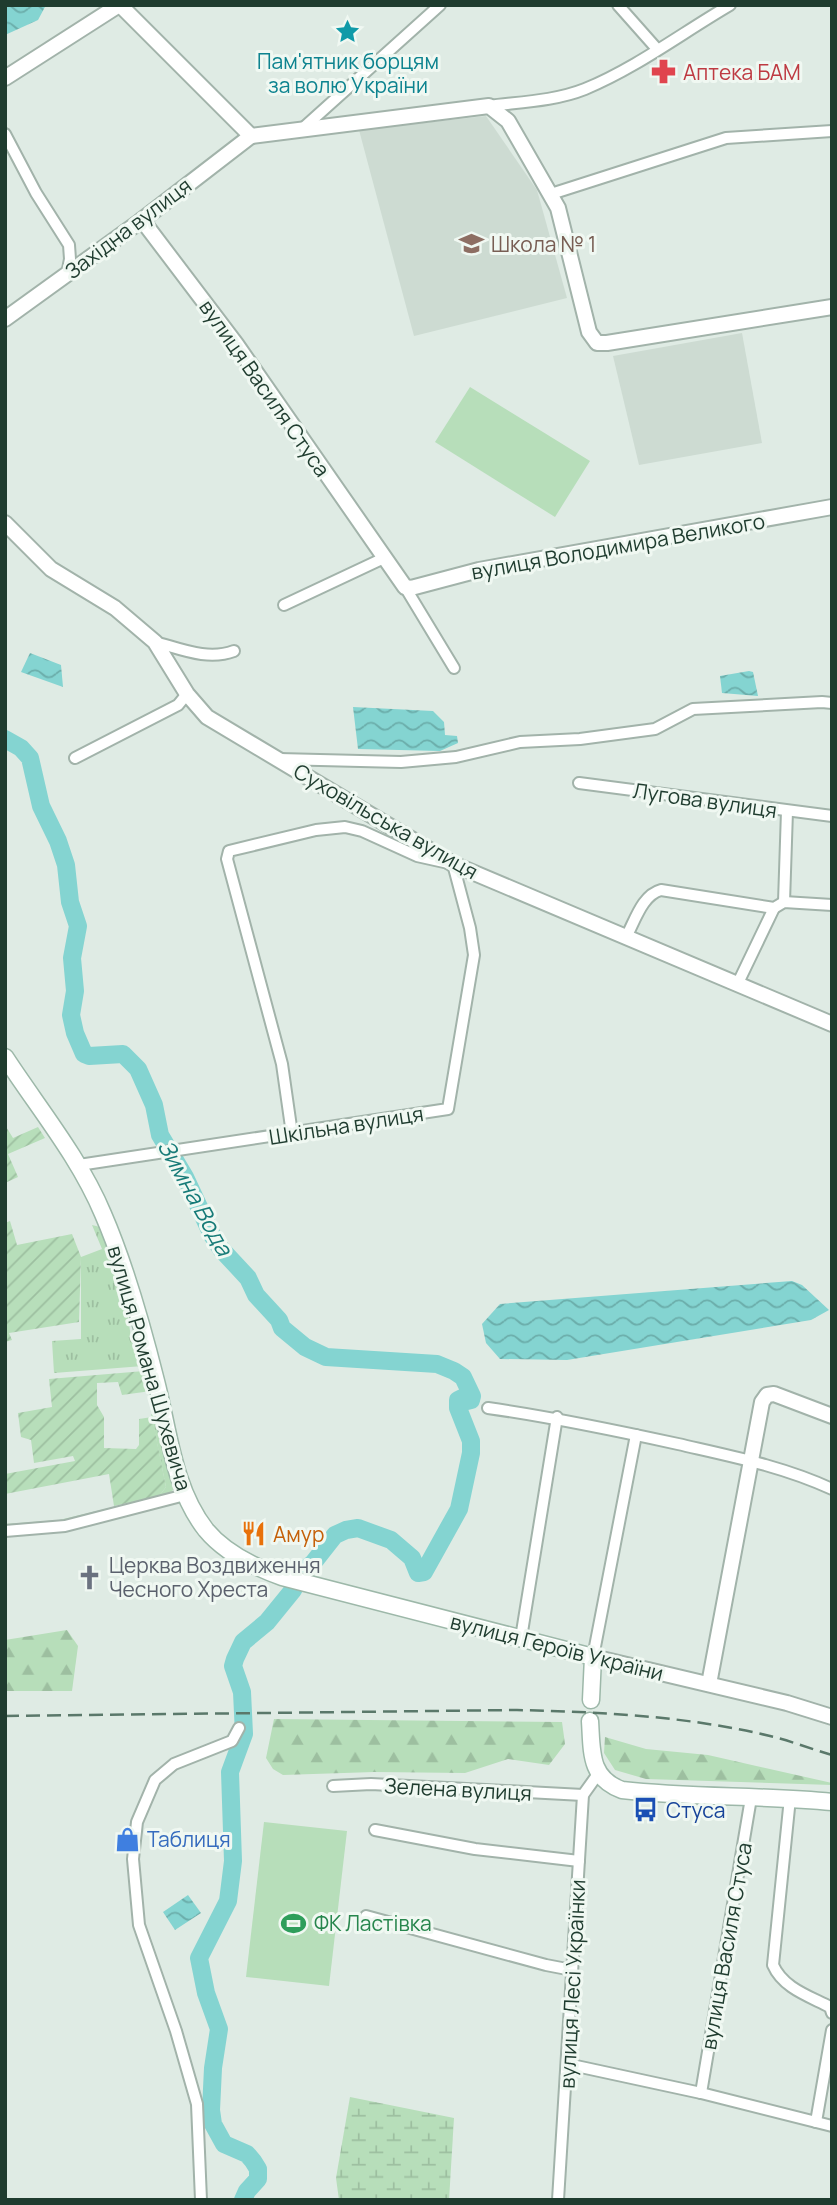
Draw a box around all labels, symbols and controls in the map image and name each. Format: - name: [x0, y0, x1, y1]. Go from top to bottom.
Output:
- place icon: Пам'ятник борцям за волю України: [334, 18, 362, 46]
- place label: Пам'ятник борцям за волю України: [257, 47, 439, 99]
- pharmacy icon: Аптека БАМ: [649, 58, 677, 86]
- place label: Аптека БАМ: [683, 58, 801, 86]
- street label: Західна вулиця: [59, 171, 197, 285]
- school or university icon: Школа № 1: [457, 230, 485, 258]
- place label: Школа № 1: [491, 230, 596, 258]
- street label: вулиця Василя Стуса: [193, 294, 337, 482]
- street label: вулиця Володимира Великого: [469, 506, 767, 586]
- street label: Суховільська вулиця: [289, 757, 483, 885]
- street label: Лугова вулиця: [631, 776, 779, 824]
- street label: Шкільна вулиця: [267, 1099, 425, 1151]
- water label: Зимна Вода: [151, 1133, 242, 1262]
- street label: вулиця Романа Шухевича: [102, 1242, 198, 1494]
- restaurant icon: Амур: [239, 1520, 267, 1548]
- place label: Амур: [273, 1520, 324, 1548]
- place label: Церква Воздвиження Чесного Хреста: [109, 1551, 321, 1603]
- church icon: Церква Воздвиження Чесного Хреста: [75, 1563, 103, 1591]
- street label: вулиця Героїв України: [448, 1607, 666, 1687]
- street label: Зелена вулиця: [383, 1771, 533, 1807]
- bus stop icon: Стуса: [632, 1796, 660, 1824]
- place label: Стуса: [666, 1796, 725, 1824]
- shop icon: Таблиця: [113, 1825, 141, 1853]
- place label: Таблиця: [147, 1825, 231, 1853]
- street label: вулиця Василя Стуса: [694, 1840, 758, 2052]
- street label: вулиця Лесі Українки: [553, 1879, 591, 2089]
- sports icon: ФК Ластівка: [280, 1909, 308, 1937]
- place label: ФК Ластівка: [314, 1909, 432, 1937]

